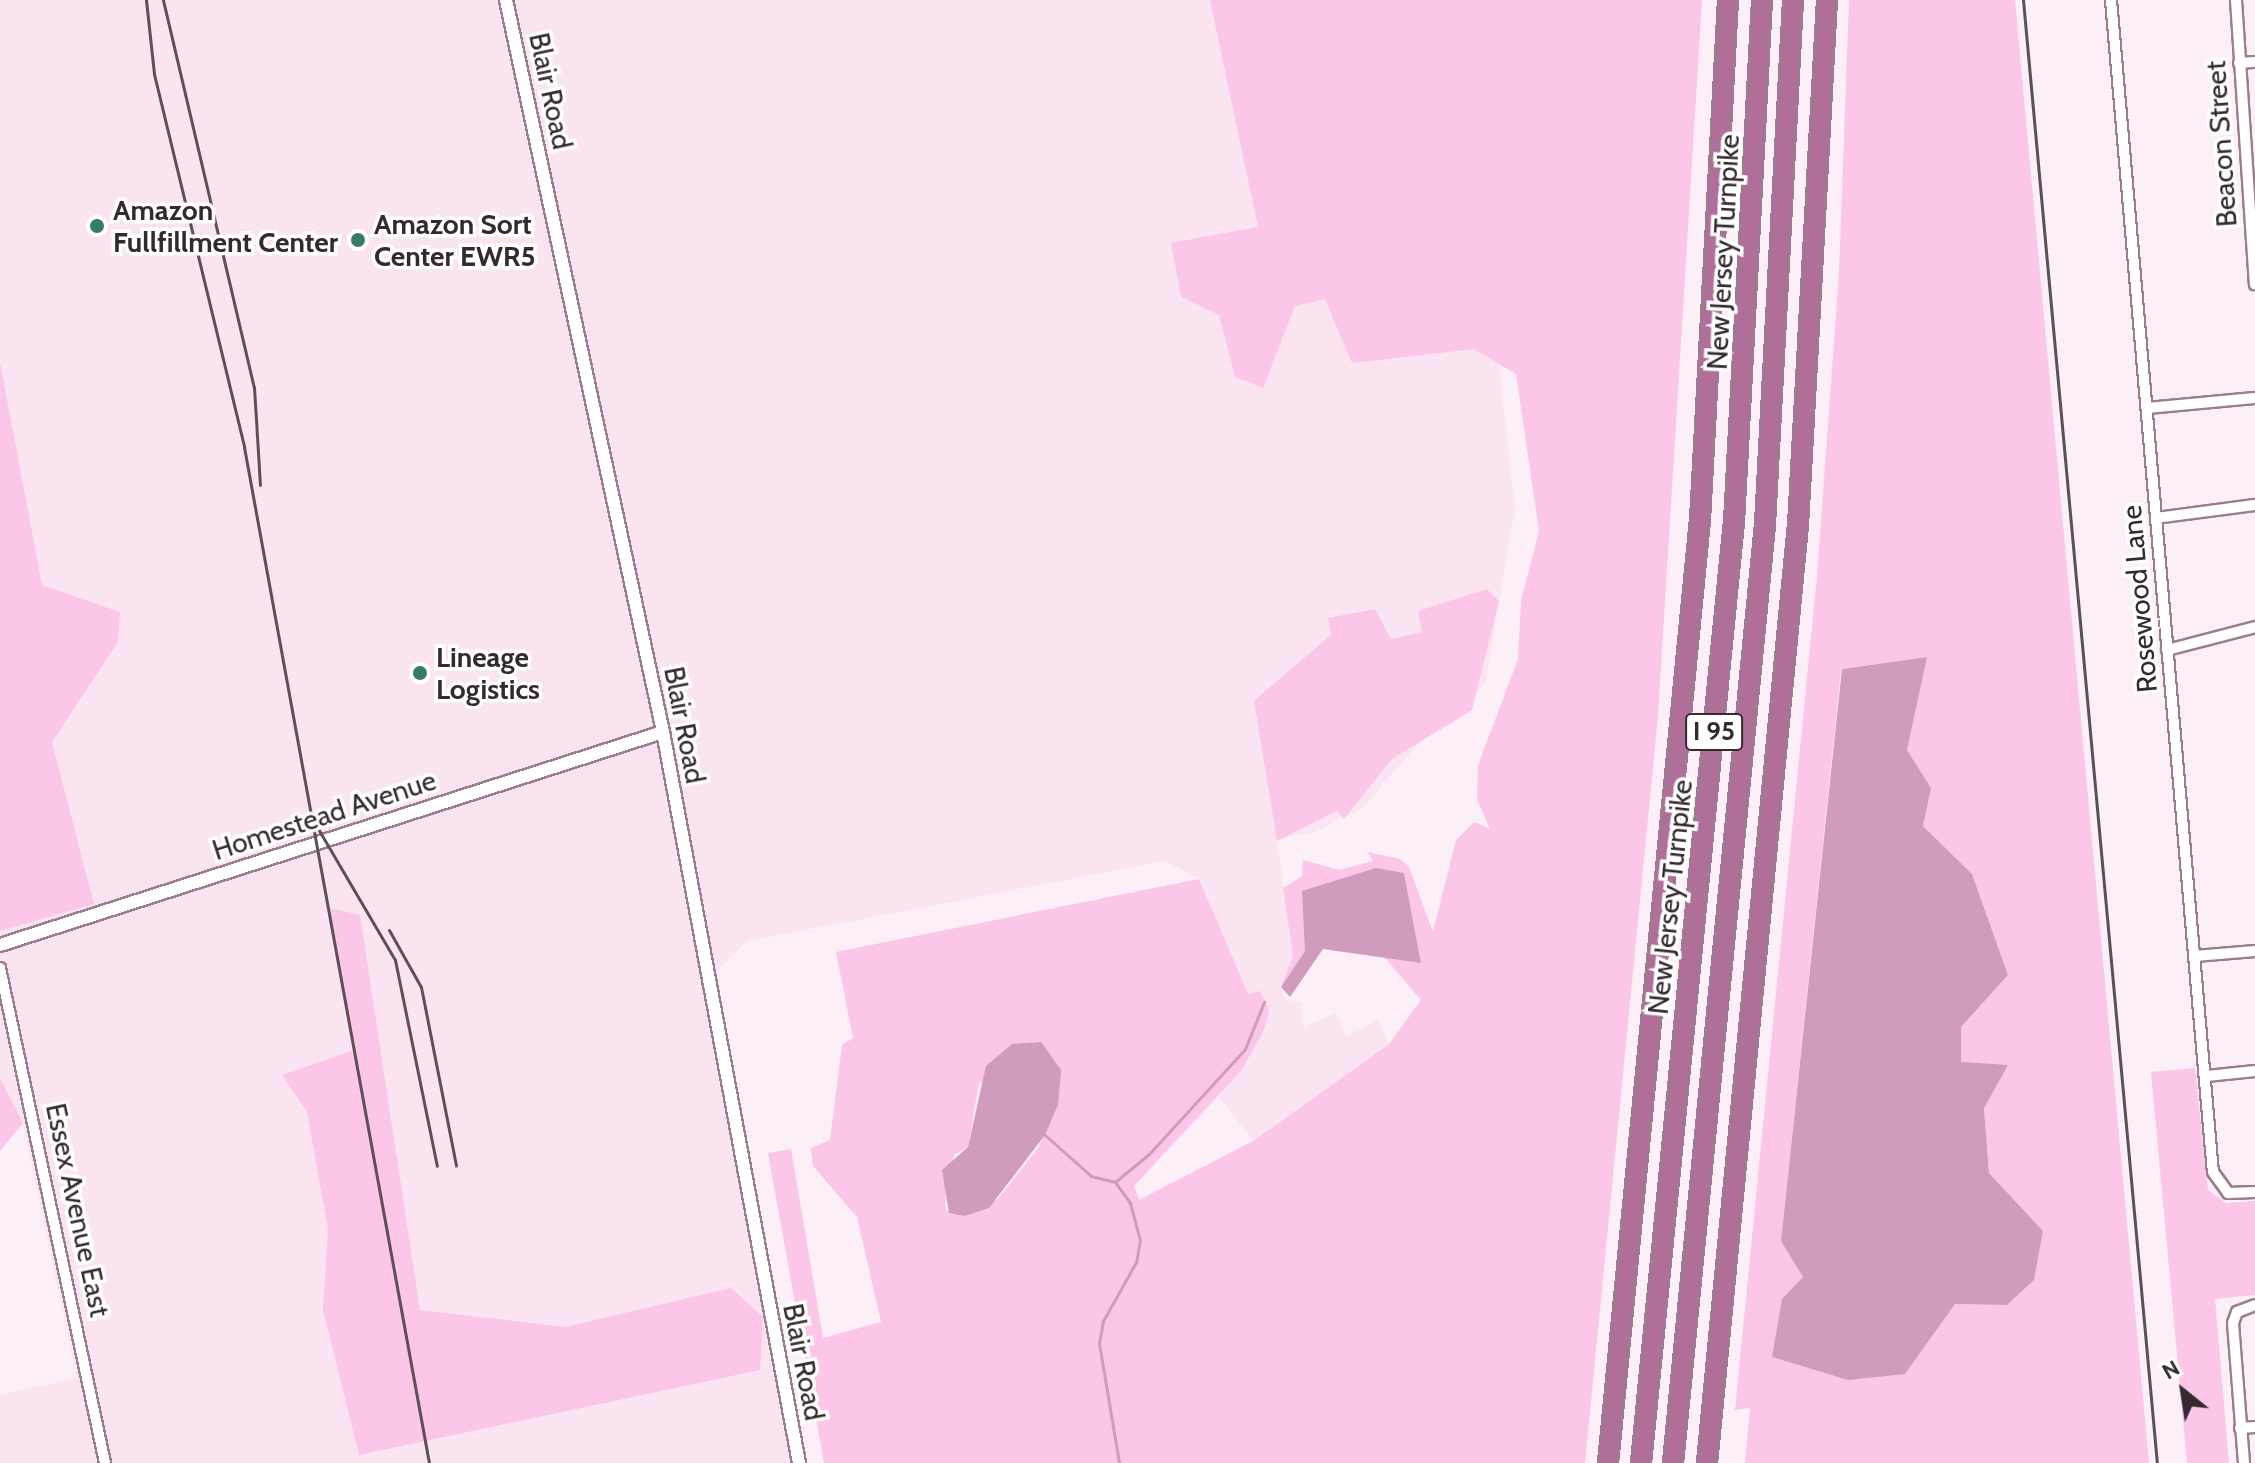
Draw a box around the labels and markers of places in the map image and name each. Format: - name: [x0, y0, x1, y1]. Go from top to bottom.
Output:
- place label: Amazon Fullfillment Center: [113, 193, 338, 259]
- place label: Amazon Sort Center EWR5: [374, 207, 536, 273]
- marker: Amazon Fullfillment Center: [88, 217, 106, 235]
- marker: Amazon Sort Center EWR5: [349, 231, 367, 249]
- place label: Lineage Logistics: [436, 640, 540, 706]
- marker: Lineage Logistics: [411, 664, 429, 682]

